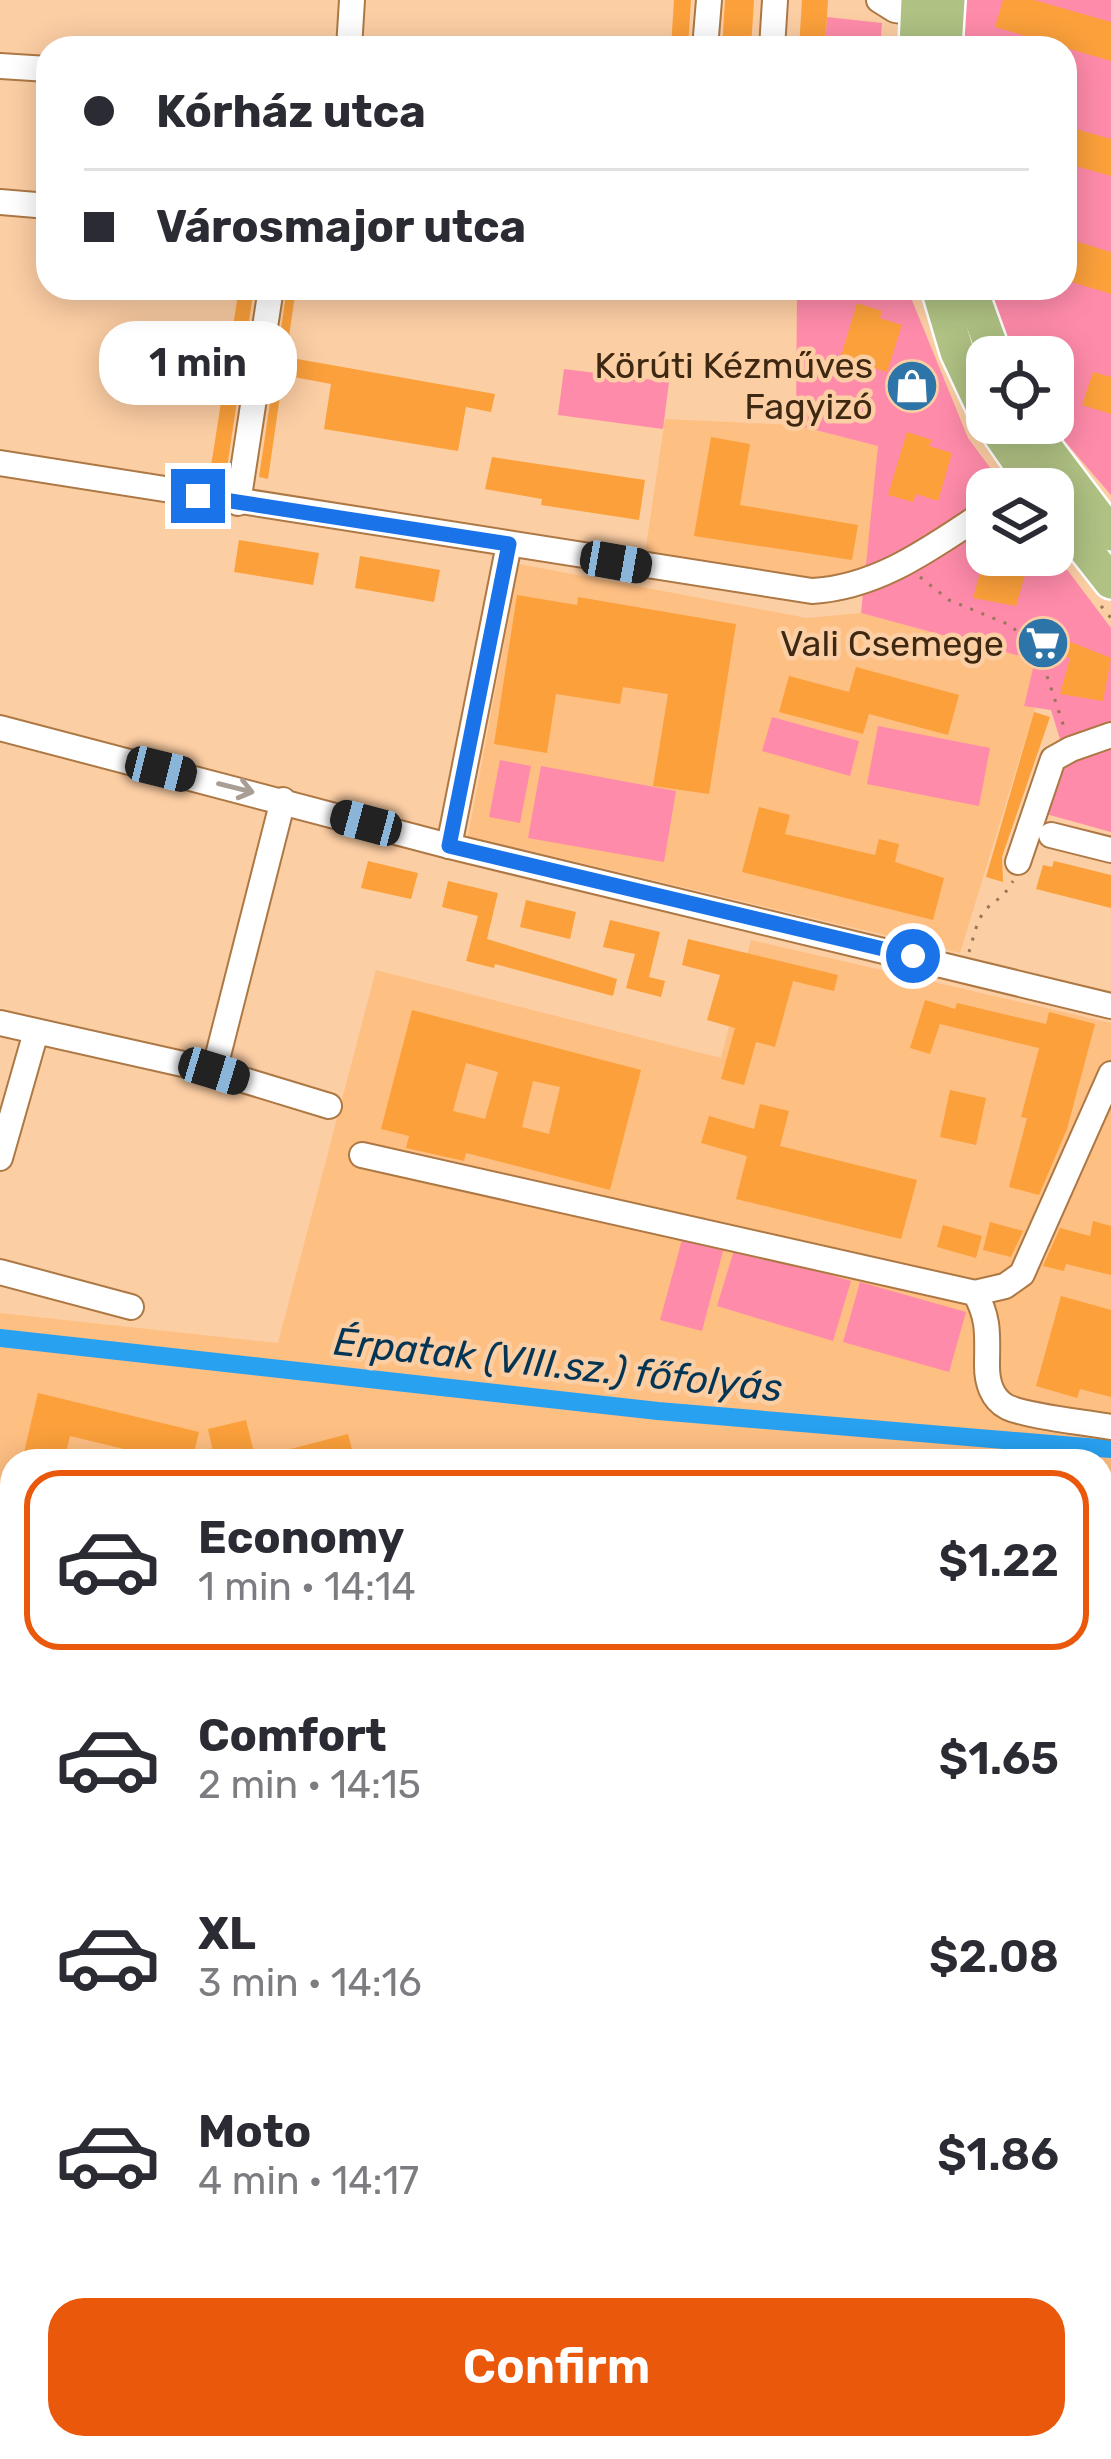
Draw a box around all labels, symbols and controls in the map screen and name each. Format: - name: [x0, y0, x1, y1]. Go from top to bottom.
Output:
- text: Kórház utca: [156, 85, 426, 138]
- text: Városmajor utca: [156, 200, 526, 253]
- callout: 1 min: [99, 322, 297, 406]
- map controls: [966, 336, 1074, 576]
- button: locate: [966, 336, 1074, 444]
- text: 1 min: [149, 340, 247, 386]
- place label: Körúti Kézműves Fagyizó: [594, 344, 873, 428]
- shop icon: Körúti Kézműves Fagyizó: [884, 358, 940, 414]
- button: layers: [966, 468, 1074, 576]
- route end: [171, 469, 225, 523]
- car: [577, 538, 655, 586]
- supermarket icon: Vali Csemege: [1015, 615, 1071, 671]
- place label: Vali Csemege: [780, 622, 1004, 665]
- car: [122, 743, 200, 795]
- one-way arrow: [216, 778, 254, 800]
- car: [327, 796, 405, 850]
- route start: [886, 929, 940, 983]
- car: [174, 1043, 254, 1099]
- water label: Érpatak (VIII.sz.) főfolyás: [331, 1319, 785, 1411]
- icon: car: [54, 1506, 162, 1614]
- text: Economy: [198, 1511, 404, 1564]
- text: $1.22: [938, 1534, 1059, 1587]
- text: 1 min · 14:14: [198, 1564, 416, 1610]
- icon: car: [54, 1704, 162, 1812]
- text: Comfort: [198, 1709, 387, 1762]
- text: $1.65: [939, 1732, 1059, 1785]
- text: 2 min · 14:15: [198, 1762, 421, 1808]
- icon: car: [54, 1902, 162, 2010]
- text: XL: [198, 1907, 256, 1960]
- text: $2.08: [929, 1930, 1059, 1983]
- text: 3 min · 14:16: [198, 1960, 422, 2006]
- icon: car: [54, 2100, 162, 2208]
- text: Moto: [198, 2105, 311, 2158]
- text: $1.86: [937, 2128, 1059, 2181]
- text: 4 min · 14:17: [198, 2158, 419, 2204]
- button: Confirm: [48, 2298, 1065, 2436]

